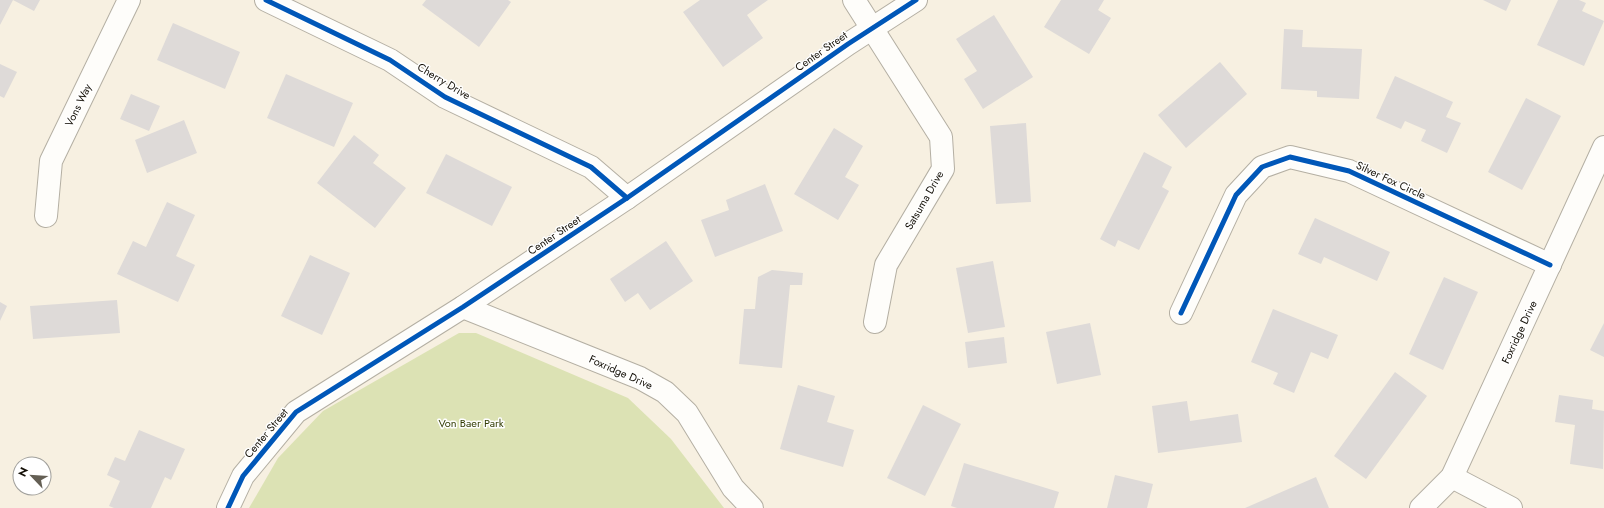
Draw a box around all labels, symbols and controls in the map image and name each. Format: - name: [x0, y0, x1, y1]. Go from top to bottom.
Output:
- street label: Center Street: [792, 27, 851, 75]
- street label: Cherry Drive: [414, 59, 474, 103]
- street label: Vons Way: [61, 81, 95, 129]
- street label: Silver Fox Circle: [1354, 157, 1429, 203]
- street label: Satsuma Drive: [901, 167, 948, 232]
- street label: Center Street: [524, 211, 584, 259]
- street label: Foxridge Drive: [1497, 297, 1541, 366]
- street label: Foxridge Drive: [587, 351, 656, 393]
- street label: Center Street: [240, 404, 292, 461]
- park label: Von Baer Park: [438, 415, 504, 431]
- north arrow: [12, 456, 52, 496]
- text: N: [14, 464, 32, 479]

